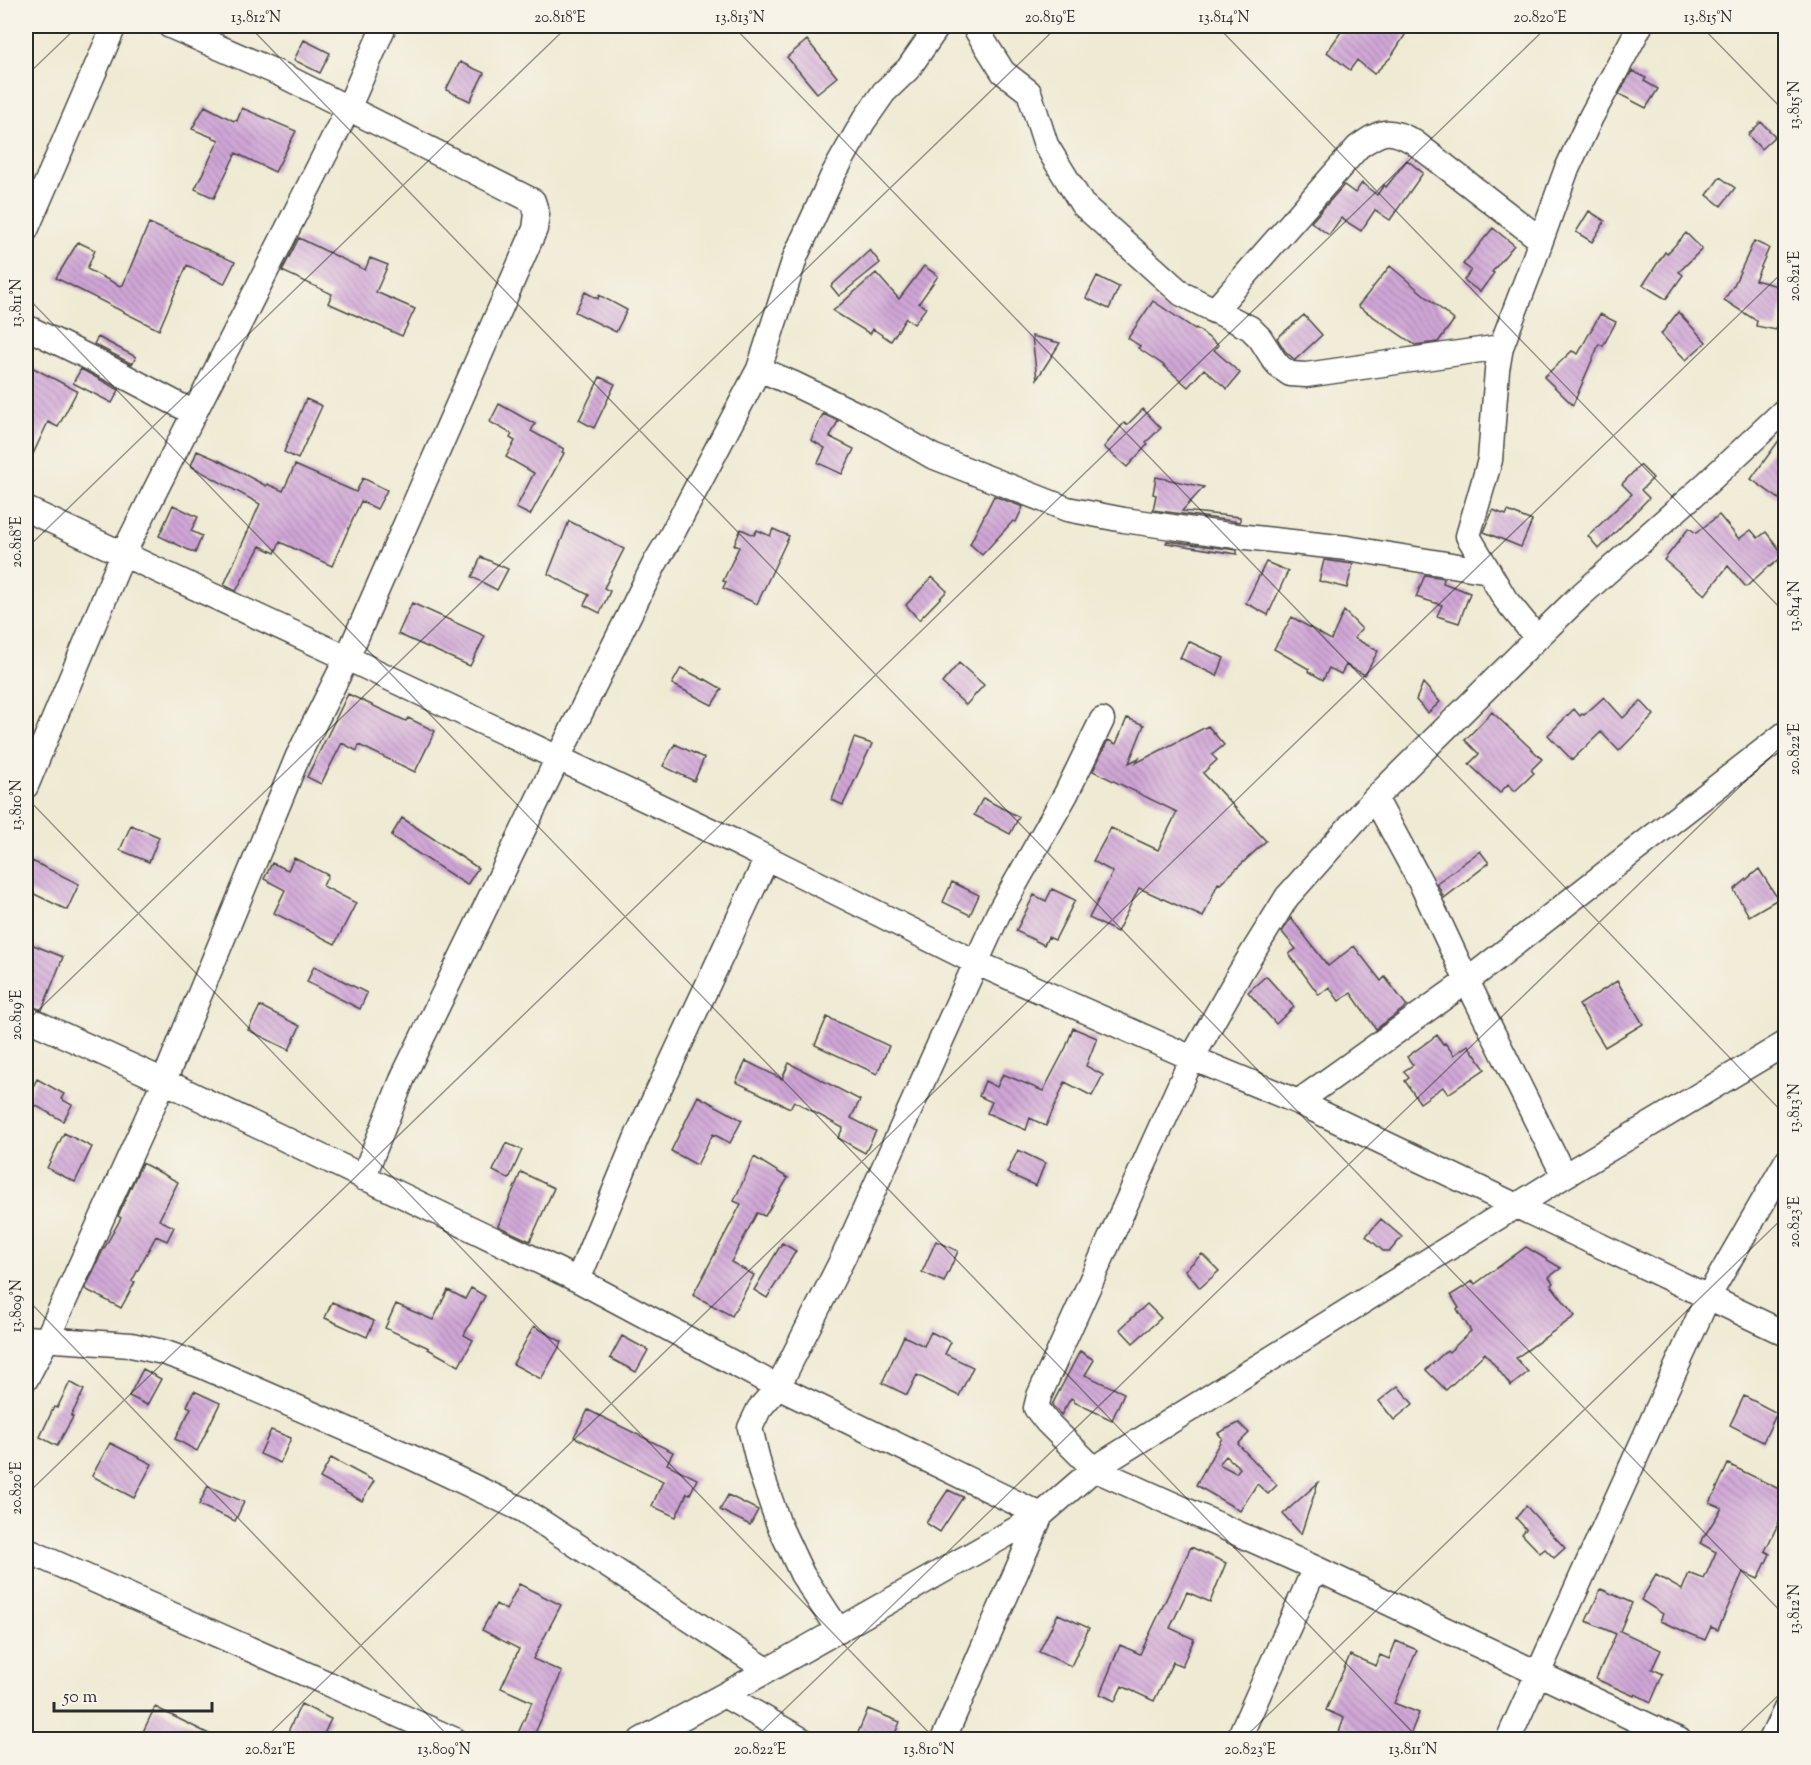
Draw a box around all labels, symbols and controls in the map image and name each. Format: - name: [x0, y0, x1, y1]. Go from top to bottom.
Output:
- text: 13.812°N: [231, 8, 281, 29]
- text: 20.818°E: [534, 8, 586, 29]
- text: 13.813°N: [715, 8, 765, 29]
- text: 20.819°E: [1025, 8, 1075, 29]
- text: 13.814°N: [1199, 8, 1249, 29]
- text: 20.820°E: [1513, 8, 1567, 29]
- text: 13.815°N: [1684, 8, 1732, 29]
- text: 13.815°N: [1785, 81, 1806, 129]
- text: 20.821°E: [1785, 251, 1806, 301]
- text: 13.811°N: [7, 279, 28, 327]
- text: 20.818°E: [7, 516, 28, 568]
- text: 13.814°N: [1785, 581, 1806, 631]
- text: 20.822°E: [1785, 723, 1806, 775]
- text: 13.810°N: [7, 780, 28, 830]
- text: 20.819°E: [7, 990, 28, 1040]
- text: 13.813°N: [1785, 1083, 1806, 1133]
- text: 20.823°E: [1785, 1196, 1806, 1248]
- text: 13.809°N: [7, 1279, 28, 1333]
- text: 20.820°E: [7, 1461, 28, 1515]
- text: 13.812°N: [1785, 1584, 1806, 1634]
- scale bar: [54, 1675, 212, 1713]
- text: 50 m: [62, 1685, 98, 1711]
- text: 20.821°E: [245, 1740, 295, 1761]
- text: 13.809°N: [417, 1740, 471, 1761]
- text: 20.822°E: [734, 1740, 786, 1761]
- text: 13.810°N: [904, 1740, 954, 1761]
- text: 20.823°E: [1224, 1740, 1276, 1761]
- text: 13.811°N: [1389, 1740, 1437, 1761]

